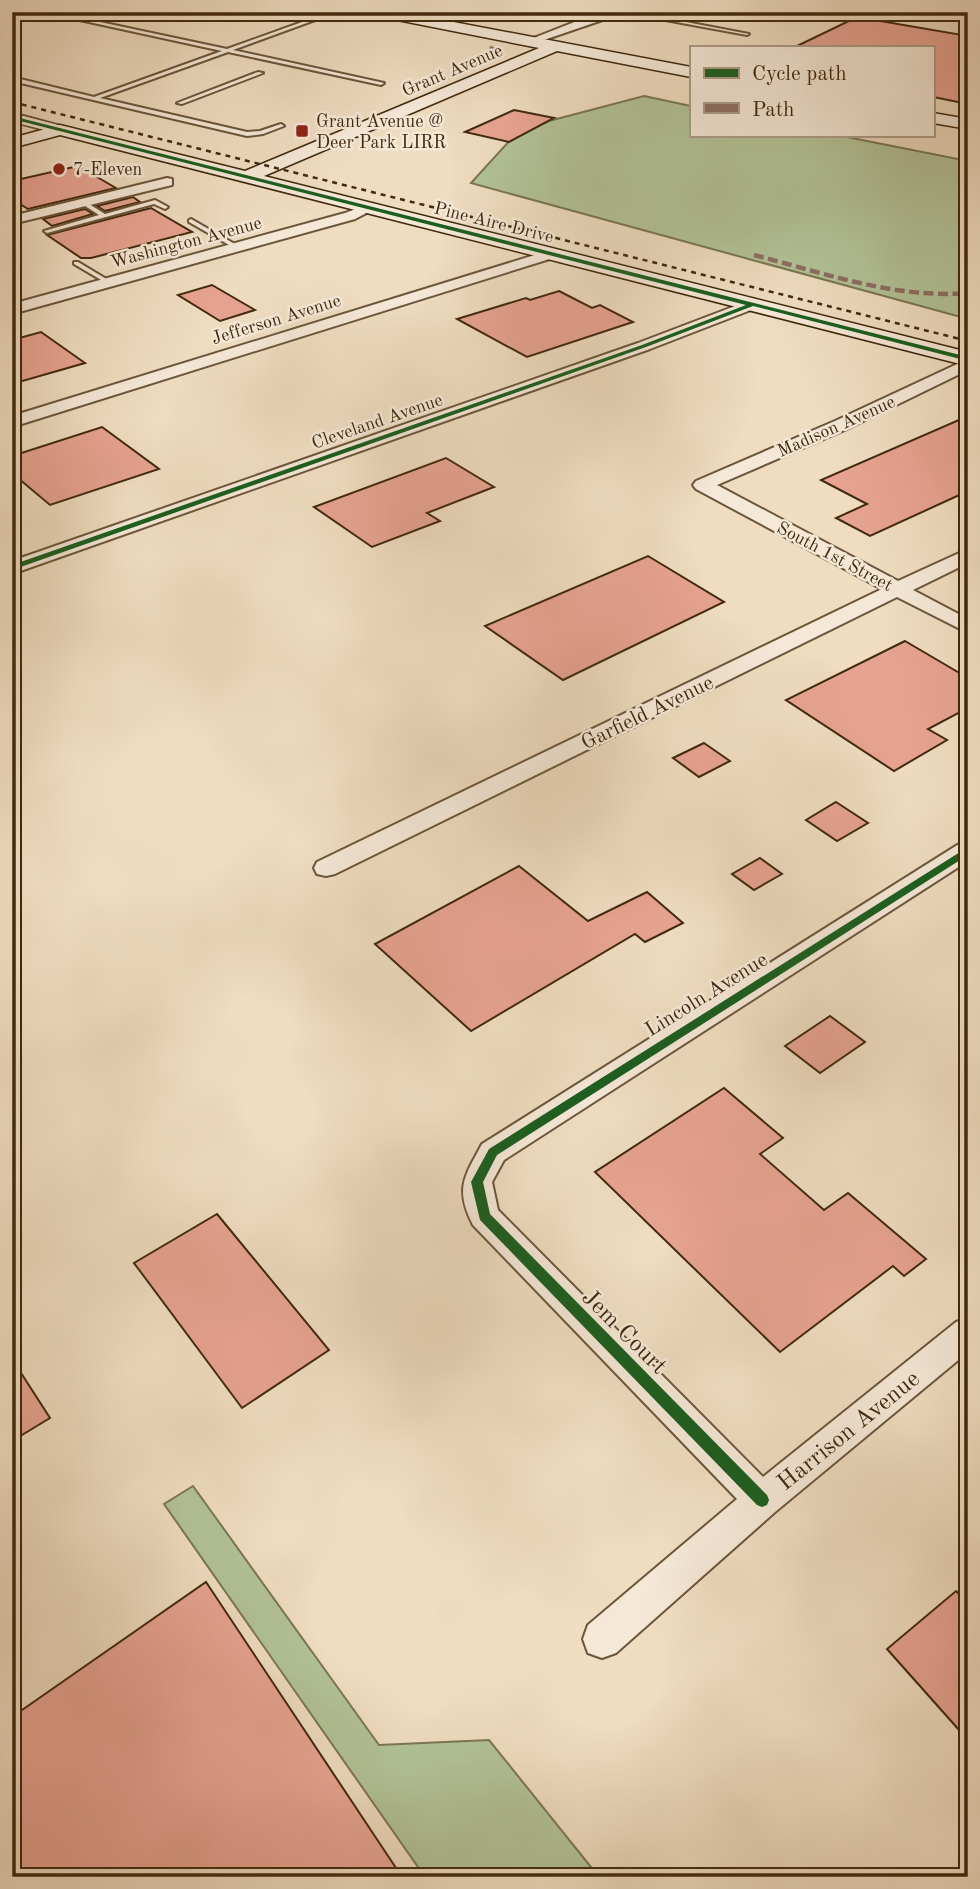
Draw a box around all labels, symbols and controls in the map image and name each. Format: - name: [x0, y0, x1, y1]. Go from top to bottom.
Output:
- street label: Grant Avenue: [399, 42, 505, 100]
- legend: [690, 46, 934, 136]
- text: Cycle path: [752, 64, 847, 85]
- text: Path: [752, 100, 795, 121]
- place label: Grant Avenue @ Deer Park LIRR: [316, 113, 446, 152]
- marker: Grant Avenue @ Deer Park LIRR: [294, 123, 310, 139]
- marker: 7-Eleven: [51, 161, 67, 177]
- place label: 7-Eleven: [73, 161, 143, 179]
- street label: Pine Aire Drive: [432, 199, 555, 247]
- street label: Washington Avenue: [109, 214, 264, 272]
- street label: Jefferson Avenue: [209, 292, 343, 348]
- street label: Cleveland Avenue: [310, 391, 445, 453]
- street label: Madison Avenue: [775, 393, 898, 461]
- street label: South 1st Street: [774, 519, 895, 595]
- street label: Garfield Avenue: [578, 672, 717, 754]
- street label: Lincoln Avenue: [642, 949, 772, 1041]
- street label: Jem Court: [577, 1285, 671, 1379]
- street label: Harrison Avenue: [774, 1367, 925, 1496]

